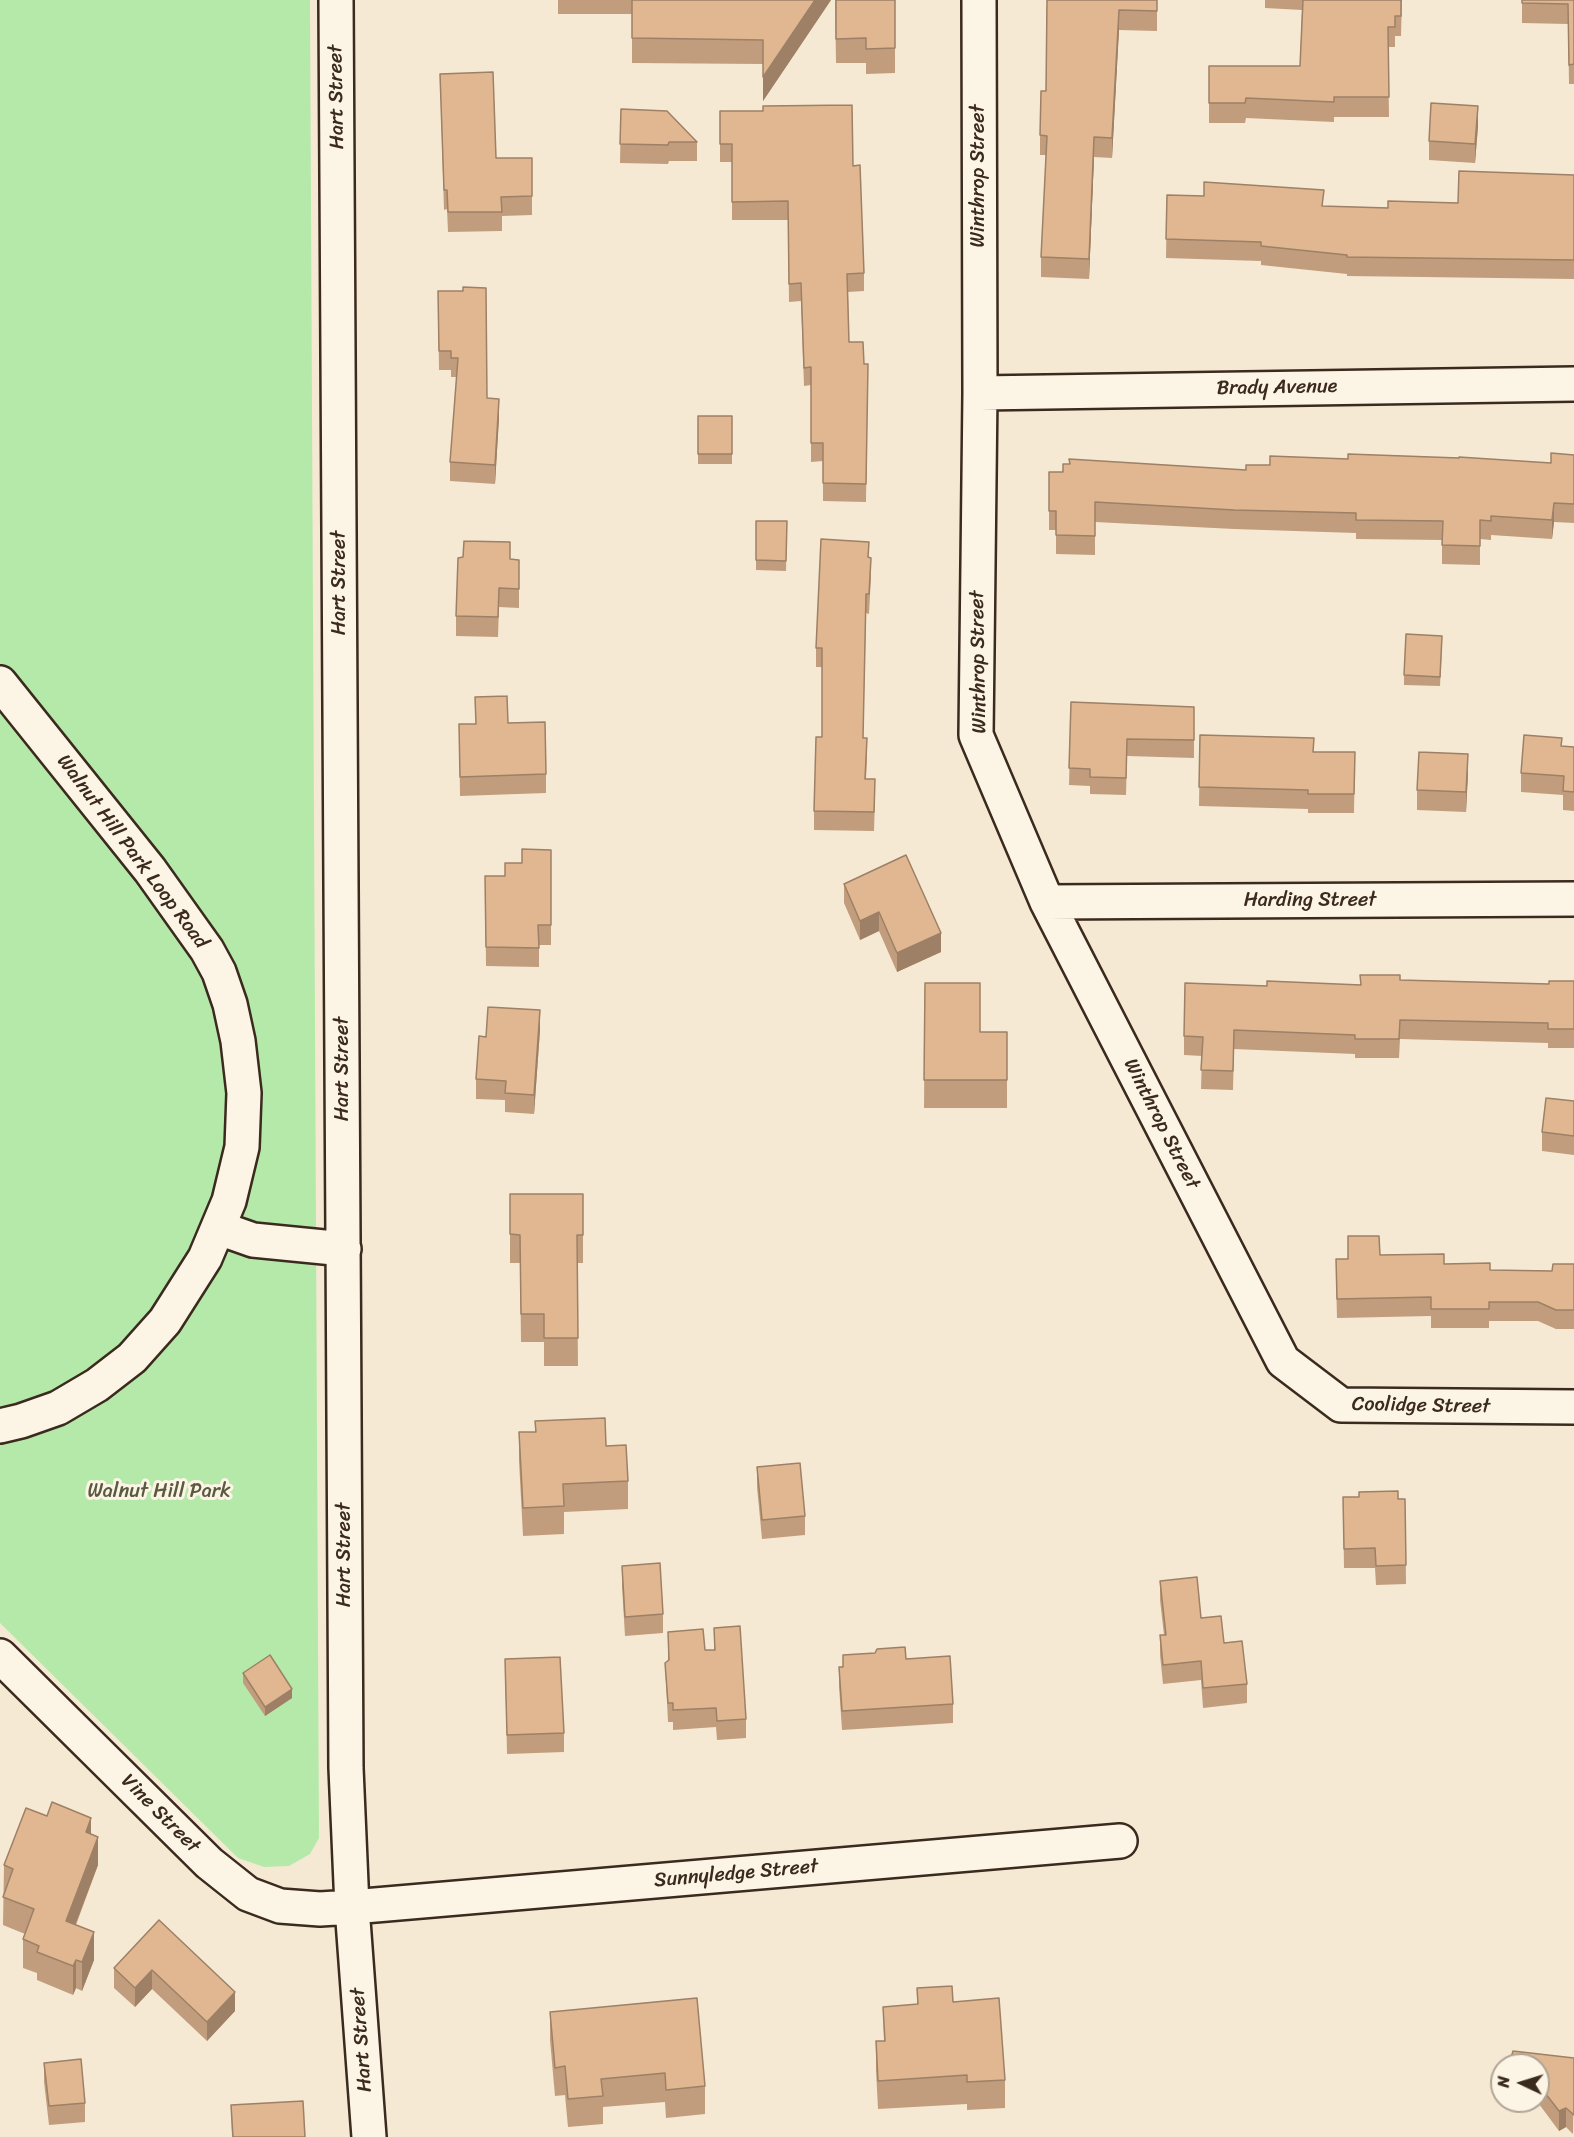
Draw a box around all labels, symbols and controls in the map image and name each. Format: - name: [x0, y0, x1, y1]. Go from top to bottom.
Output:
- street label: Hart Street: [324, 45, 350, 149]
- street label: Winthrop Street: [967, 104, 991, 248]
- street label: Brady Avenue: [1216, 375, 1338, 401]
- street label: Hart Street: [328, 531, 352, 635]
- street label: Winthrop Street: [966, 590, 992, 734]
- street label: Walnut Hill Park Loop Road: [51, 750, 213, 954]
- street label: Harding Street: [1244, 889, 1376, 913]
- street label: Hart Street: [331, 1017, 355, 1121]
- street label: Winthrop Street: [1118, 1055, 1204, 1193]
- street label: Coolidge Street: [1352, 1393, 1490, 1419]
- park label: Walnut Hill Park: [87, 1480, 231, 1504]
- street label: Hart Street: [333, 1503, 357, 1607]
- street label: Vine Street: [116, 1770, 204, 1858]
- street label: Sunnyledge Street: [653, 1855, 819, 1893]
- street label: Hart Street: [346, 1987, 378, 2093]
- north arrow: [1490, 2053, 1550, 2113]
- text: N: [1489, 2075, 1518, 2088]

